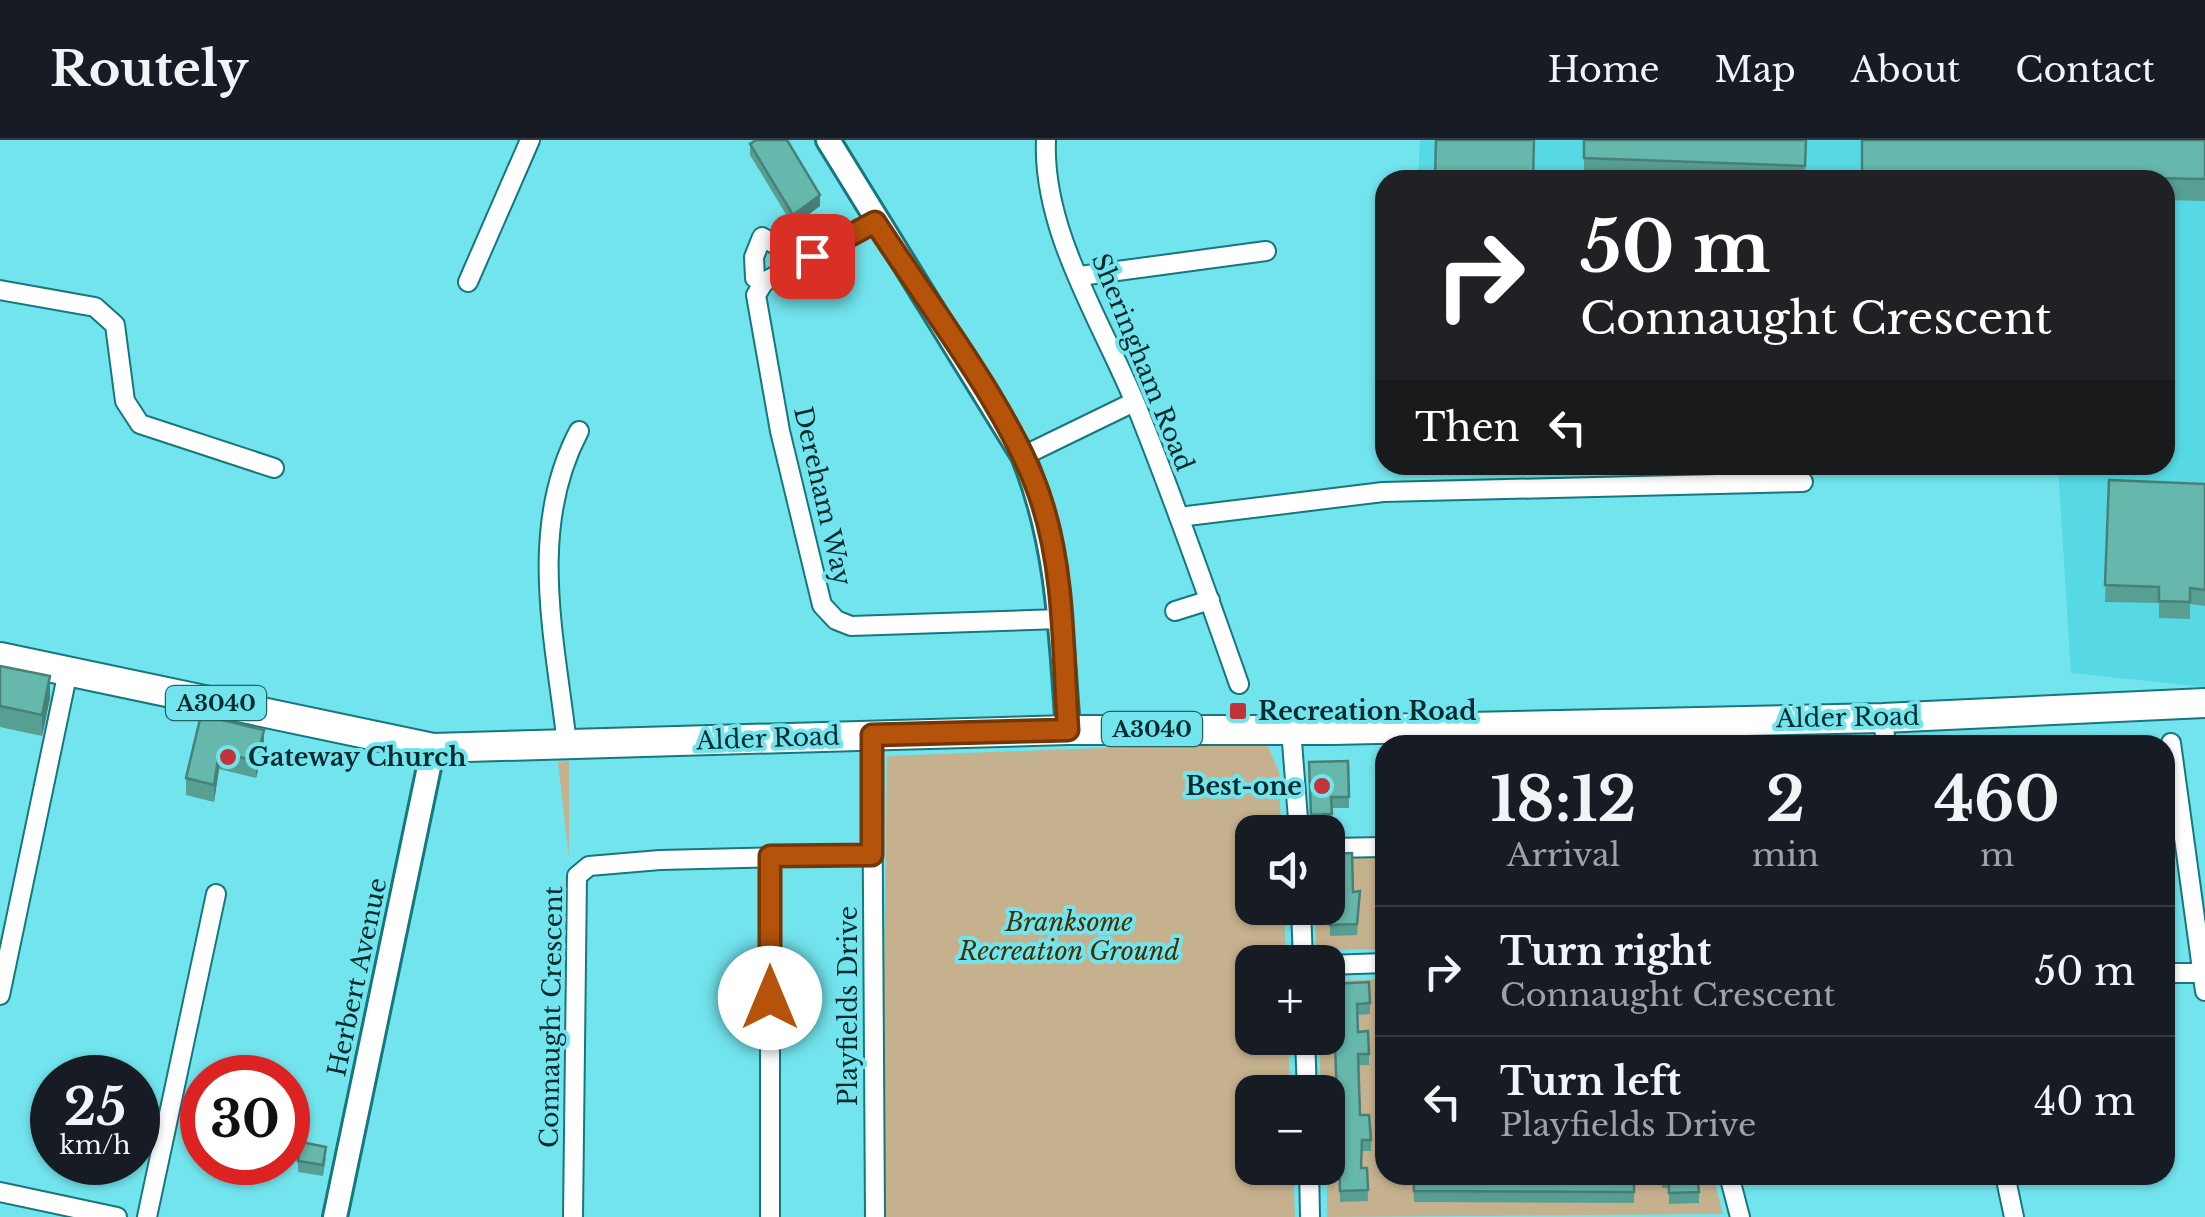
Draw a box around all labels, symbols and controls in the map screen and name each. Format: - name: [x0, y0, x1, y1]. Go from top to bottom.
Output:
- text: Routely: [50, 39, 248, 99]
- text: Home: [1548, 48, 1660, 91]
- text: Map: [1715, 48, 1796, 91]
- text: About: [1851, 48, 1960, 91]
- text: Contact: [2015, 48, 2155, 91]
- text: 50 m: [1580, 204, 1771, 291]
- icon: right: [1415, 210, 1545, 340]
- pin: [770, 214, 855, 299]
- icon: arrive: [785, 229, 840, 284]
- street label: Sheringham Road: [1085, 249, 1200, 476]
- text: Connaught Crescent: [1580, 290, 2052, 346]
- icon: left: [1540, 400, 1595, 455]
- street label: Dereham Way: [787, 403, 858, 589]
- text: Then: [1415, 404, 1520, 451]
- road number: A3040: [166, 686, 266, 720]
- place label: Recreation Road: [1258, 696, 1476, 727]
- marker: Recreation Road: [1227, 700, 1249, 722]
- street label: Alder Road: [1775, 701, 1920, 734]
- road number: A3040: [1102, 712, 1202, 746]
- street label: Alder Road: [695, 720, 840, 757]
- place label: Gateway Church: [248, 742, 466, 773]
- marker: Gateway Church: [217, 746, 239, 768]
- text: 18:12: [1490, 763, 1637, 837]
- text: 2: [1766, 763, 1805, 837]
- text: 460: [1934, 763, 2060, 837]
- place label: Best-one: [1186, 771, 1302, 802]
- marker: Best-one: [1311, 775, 1333, 797]
- map controls: [1235, 815, 1345, 1185]
- button: sound: [1235, 815, 1345, 925]
- text: Arrival: [1507, 835, 1620, 875]
- text: min: [1752, 835, 1819, 875]
- text: m: [1980, 835, 2014, 875]
- street label: Herbert Avenue: [321, 875, 394, 1079]
- street label: Connaught Crescent: [534, 885, 569, 1148]
- street label: Playfields Drive: [833, 906, 864, 1106]
- park label: Branksome Recreation Ground: [958, 907, 1179, 967]
- text: Turn right: [1500, 928, 1711, 975]
- icon: right: [1415, 944, 1470, 999]
- button: +: [1235, 945, 1345, 1055]
- position arrow: [718, 946, 822, 1050]
- text: 50 m: [2035, 948, 2135, 995]
- text: Connaught Crescent: [1500, 975, 1835, 1015]
- speed limit sign: 30: [180, 1055, 310, 1185]
- text: Turn left: [1500, 1058, 1681, 1105]
- icon: left: [1415, 1074, 1470, 1129]
- button: −: [1235, 1075, 1345, 1185]
- text: 25: [64, 1076, 126, 1139]
- text: 40 m: [2034, 1078, 2135, 1125]
- text: Playfields Drive: [1500, 1105, 1756, 1145]
- text: km/h: [60, 1130, 130, 1161]

